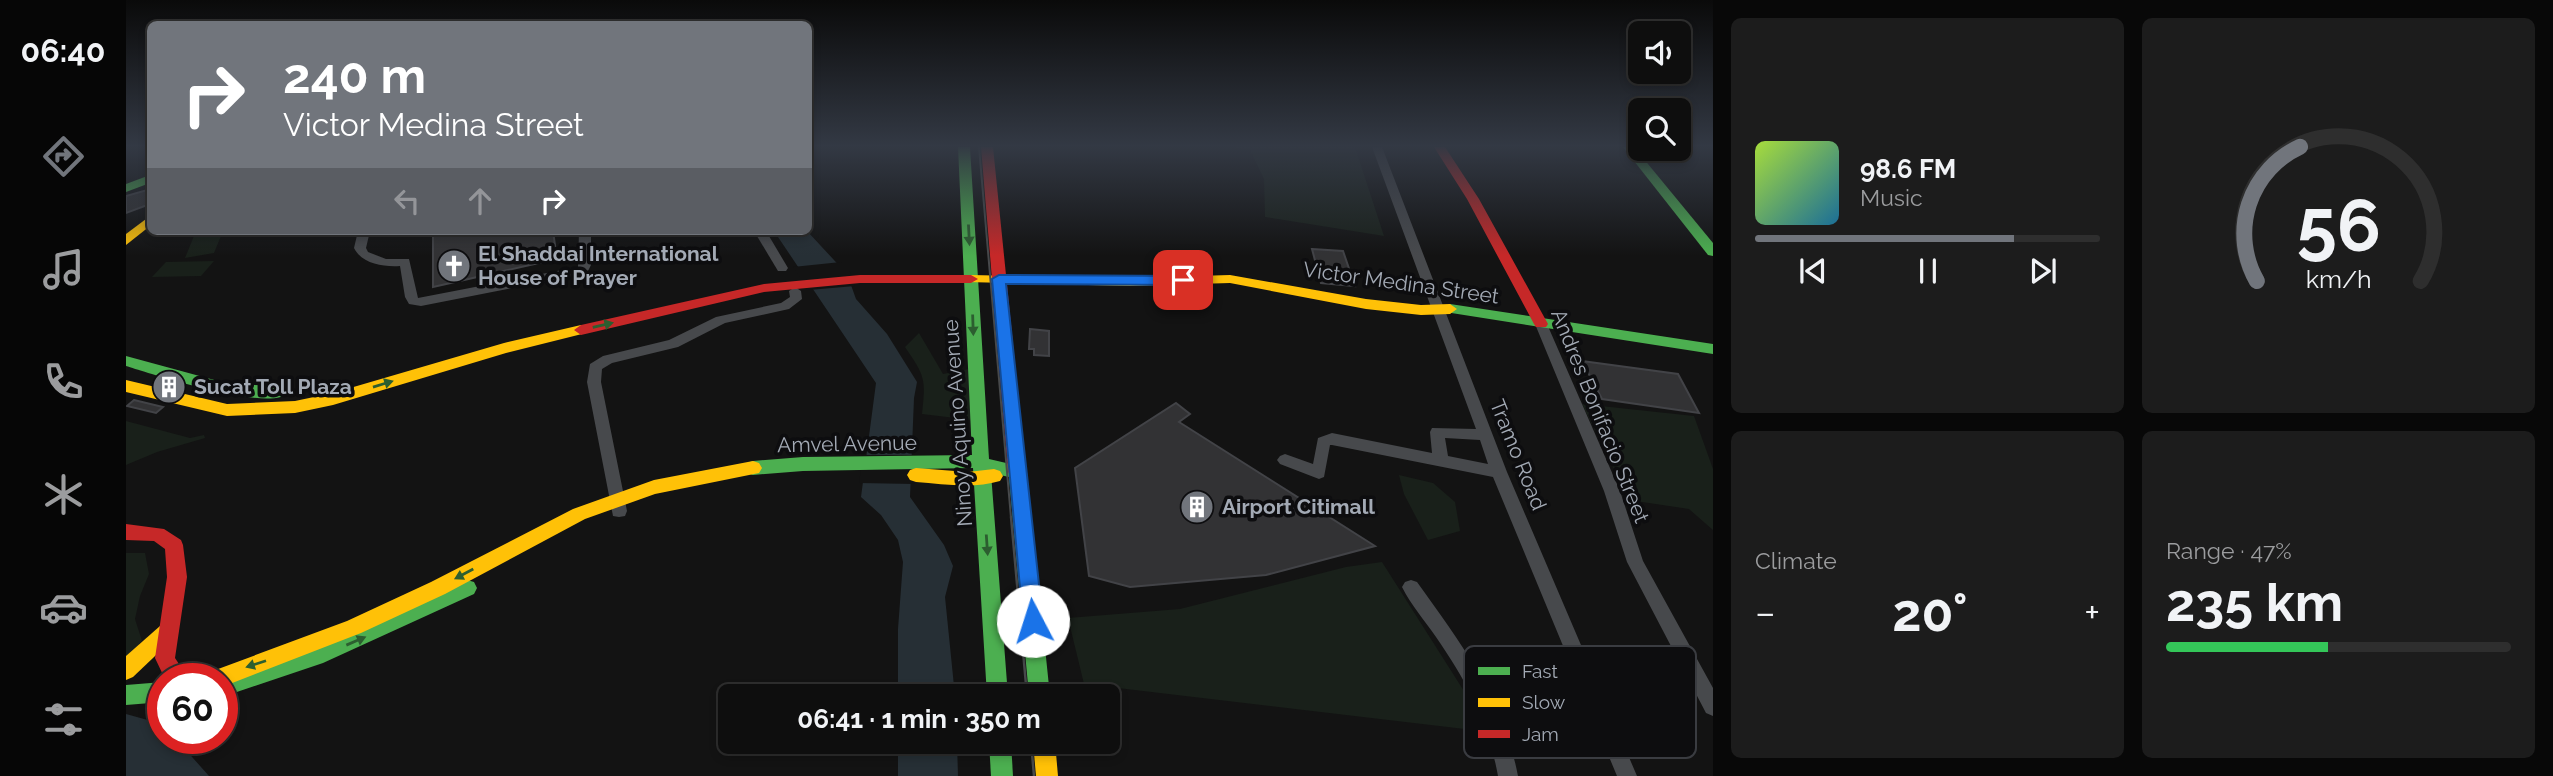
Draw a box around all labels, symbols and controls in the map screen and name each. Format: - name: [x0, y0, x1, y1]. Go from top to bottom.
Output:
- map controls: [1628, 21, 1691, 161]
- button: sound: [1628, 21, 1691, 84]
- text: 06:40: [21, 32, 105, 69]
- text: 240 m: [283, 47, 426, 104]
- icon: right: [168, 49, 259, 140]
- button: search: [1628, 98, 1691, 161]
- text: Victor Medina Street: [283, 106, 584, 143]
- icon: directions: [39, 132, 88, 181]
- text: 98.6 FM: [1860, 154, 1956, 184]
- icon: left: [388, 182, 426, 220]
- icon: ahead: [461, 182, 499, 220]
- icon: right: [534, 182, 572, 220]
- text: Music: [1860, 184, 1923, 211]
- text: 56: [2296, 184, 2381, 269]
- one-way arrow: [963, 225, 974, 247]
- place label: El Shaddai International House of Prayer: [478, 241, 719, 290]
- icon: music: [39, 245, 88, 294]
- church icon: El Shaddai International House of Prayer: [435, 247, 473, 285]
- pin: [1153, 250, 1213, 310]
- icon: previous: [1794, 252, 1832, 290]
- icon: pause: [1909, 252, 1947, 290]
- icon: next: [2024, 252, 2062, 290]
- street label: Victor Medina Street: [1302, 256, 1501, 309]
- icon: arrive: [1164, 261, 1202, 299]
- text: km/h: [2306, 264, 2371, 294]
- street label: Andres Bonifacio Street: [1546, 305, 1655, 526]
- one-way arrow: [967, 314, 978, 336]
- street label: Ninoy Aquino Avenue: [938, 319, 977, 527]
- one-way arrow: [592, 320, 614, 331]
- icon: phone: [39, 357, 88, 406]
- building icon: Sucat Toll Plaza: [150, 368, 188, 406]
- place label: Sucat Toll Plaza: [194, 374, 352, 399]
- one-way arrow: [373, 379, 394, 389]
- street label: Tramo Road: [1485, 396, 1552, 514]
- street label: Amvel Avenue: [777, 430, 917, 457]
- icon: climate: [39, 470, 88, 519]
- building icon: Airport Citimall: [1178, 488, 1216, 526]
- place label: Airport Citimall: [1222, 494, 1375, 519]
- one-way arrow: [982, 535, 993, 557]
- text: Range · 47%: [2166, 537, 2292, 564]
- text: Climate: [1755, 547, 1837, 574]
- one-way arrow: [455, 568, 474, 580]
- text: 235 km: [2166, 572, 2343, 633]
- text: 20°: [1892, 582, 1968, 643]
- icon: car: [39, 583, 88, 632]
- position arrow: [996, 584, 1070, 658]
- text: −: [1755, 590, 1775, 635]
- text: +: [2084, 590, 2100, 635]
- one-way arrow: [346, 635, 366, 647]
- legend: [1464, 646, 1696, 758]
- one-way arrow: [245, 659, 266, 670]
- text: Fast: [1522, 660, 1558, 682]
- speed limit sign: 60: [147, 663, 238, 754]
- text: Slow: [1522, 691, 1566, 713]
- icon: filters: [39, 695, 88, 744]
- text: 06:41 · 1 min · 350 m: [797, 704, 1041, 734]
- text: Jam: [1522, 723, 1559, 745]

